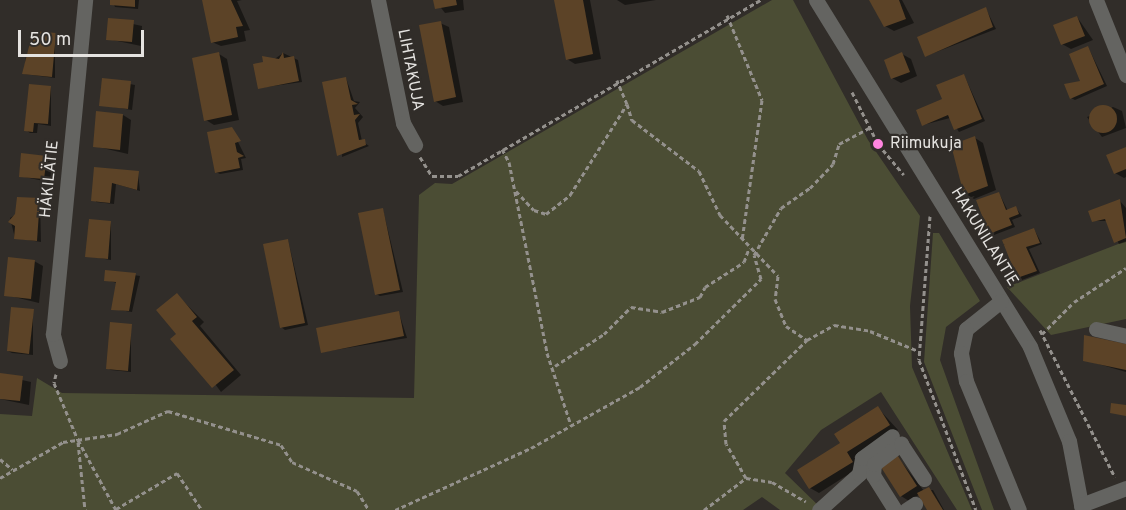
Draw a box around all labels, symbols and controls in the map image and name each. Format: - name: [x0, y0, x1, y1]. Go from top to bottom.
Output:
- scale bar: [21, 18, 147, 56]
- street label: LIHTAKUJA: [393, 28, 427, 112]
- text: 50 m: [29, 29, 71, 52]
- place label: Riimukuja: [890, 134, 962, 154]
- marker: Riimukuja: [871, 137, 885, 151]
- street label: HÄKILÄTIE: [36, 139, 64, 219]
- street label: HAKUNILANTIE: [946, 184, 1022, 290]

